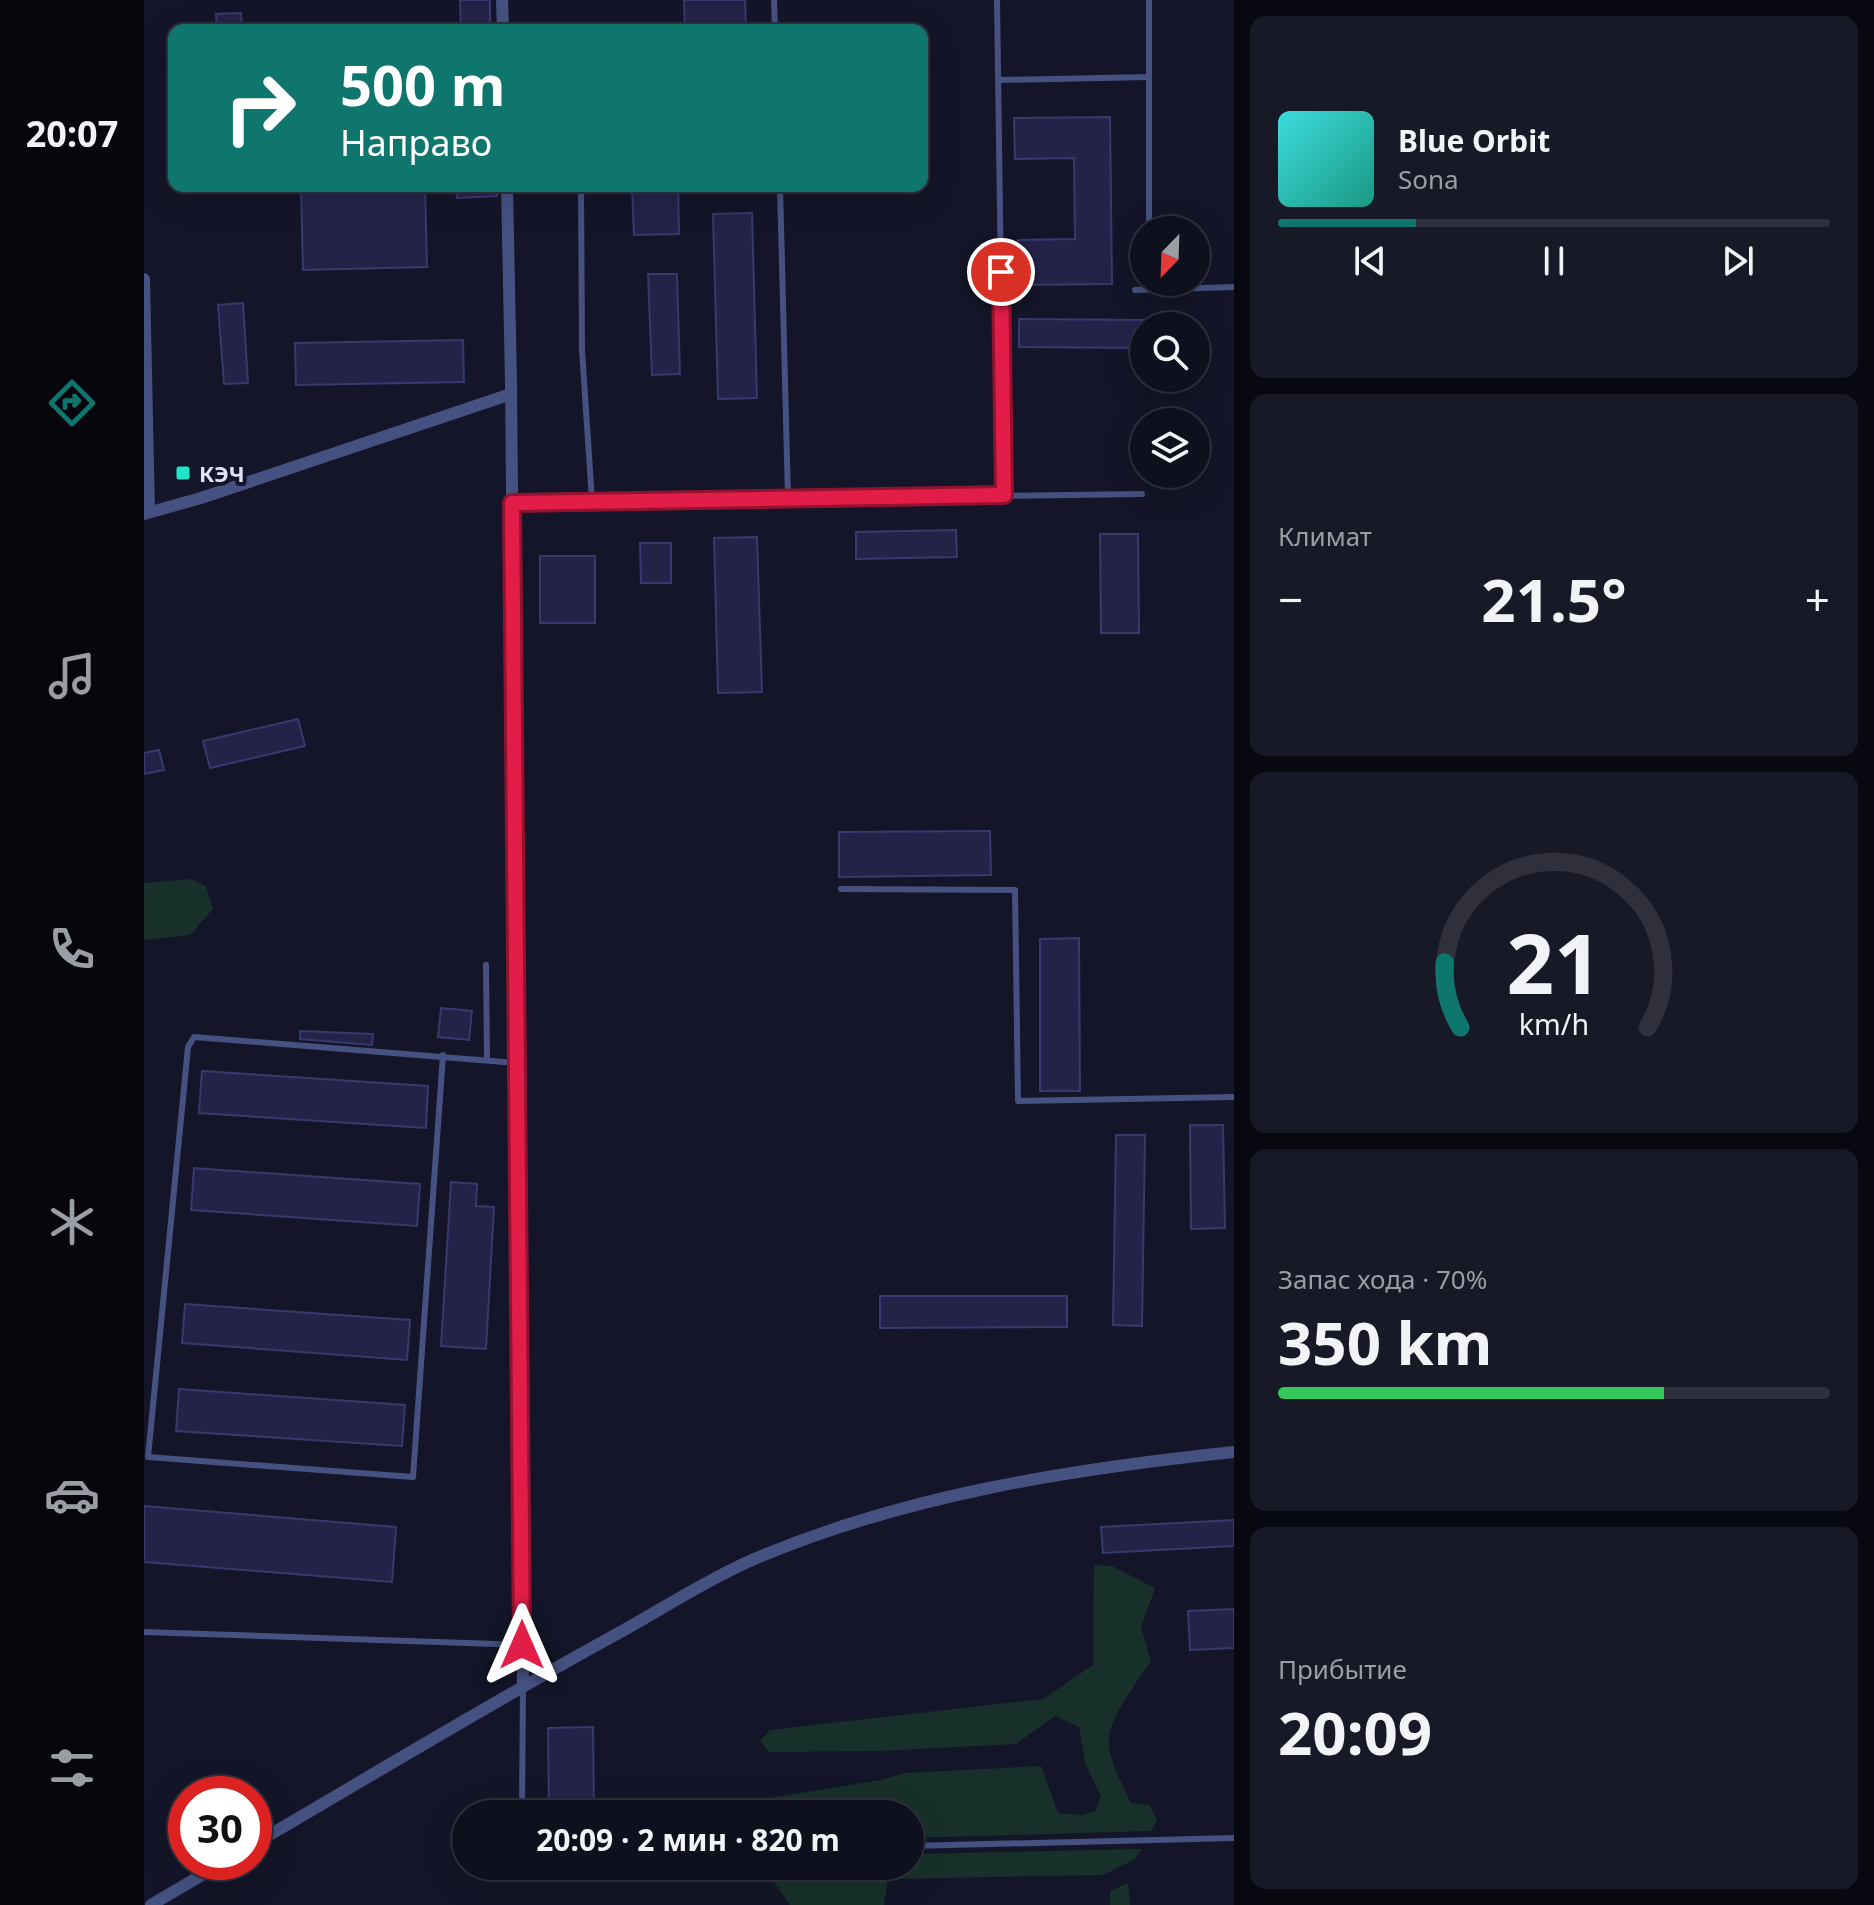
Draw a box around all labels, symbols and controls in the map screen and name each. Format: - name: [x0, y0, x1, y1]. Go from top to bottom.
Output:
- text: 500 m: [340, 46, 505, 122]
- icon: right: [208, 56, 312, 160]
- text: 20:07: [26, 109, 118, 158]
- text: Направо: [340, 118, 492, 167]
- text: Blue Orbit: [1398, 120, 1550, 161]
- text: Sona: [1398, 161, 1459, 197]
- north arrow: [1130, 216, 1210, 296]
- map controls: [1130, 216, 1210, 488]
- pin: [967, 238, 1035, 306]
- icon: previous: [1348, 239, 1392, 283]
- icon: pause: [1532, 239, 1576, 283]
- icon: next: [1716, 239, 1760, 283]
- icon: arrive: [979, 250, 1023, 294]
- button: search: [1130, 312, 1210, 392]
- icon: directions: [44, 375, 100, 431]
- button: layers: [1130, 408, 1210, 488]
- place label: КЭЧ: [199, 458, 245, 488]
- marker: КЭЧ: [174, 464, 192, 482]
- text: Климат: [1278, 518, 1372, 554]
- text: 21.5°: [1481, 558, 1627, 640]
- text: −: [1278, 569, 1303, 629]
- text: +: [1805, 569, 1830, 629]
- icon: music: [44, 648, 100, 704]
- text: 21: [1506, 905, 1602, 1018]
- icon: phone: [44, 921, 100, 977]
- text: km/h: [1519, 1005, 1589, 1044]
- icon: climate: [44, 1194, 100, 1250]
- text: Запас хода · 70%: [1278, 1261, 1487, 1297]
- text: 350 km: [1278, 1301, 1492, 1383]
- icon: car: [44, 1467, 100, 1523]
- position arrow: [480, 1603, 564, 1687]
- text: Прибытие: [1278, 1651, 1407, 1687]
- text: 20:09: [1278, 1691, 1432, 1773]
- icon: filters: [44, 1740, 100, 1796]
- speed limit sign: 30: [168, 1776, 272, 1880]
- text: 20:09 · 2 мин · 820 m: [536, 1819, 840, 1860]

